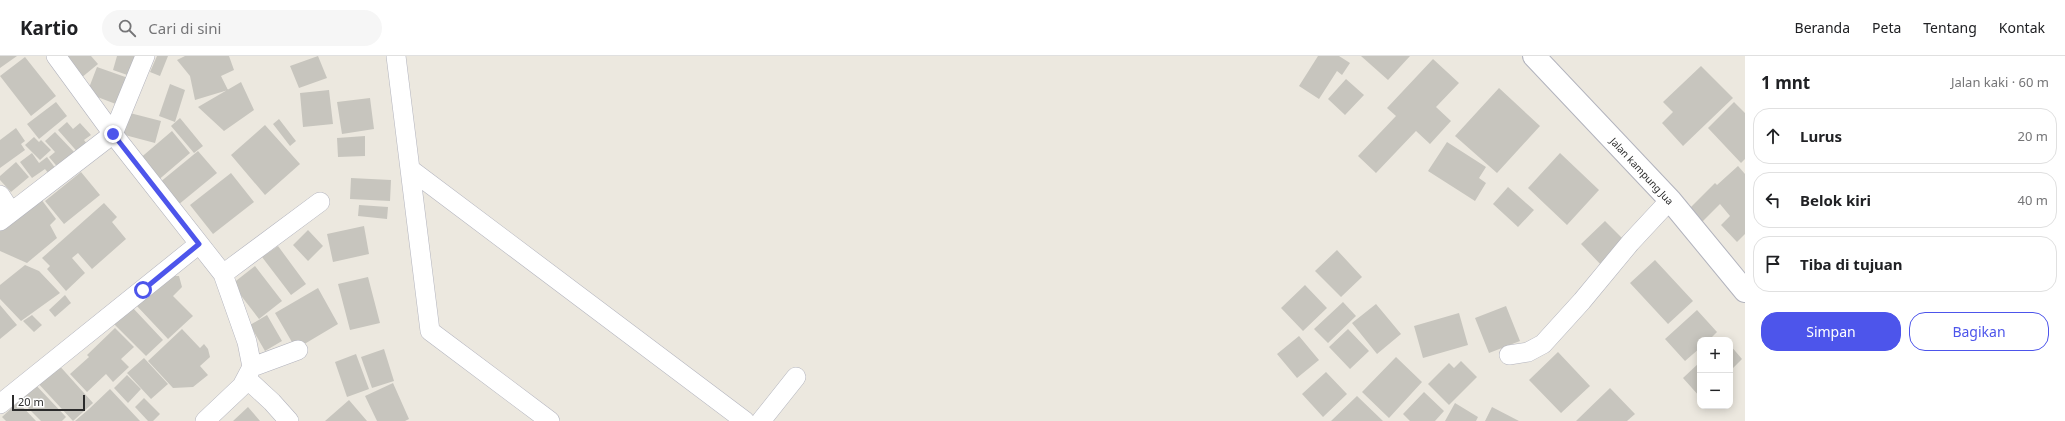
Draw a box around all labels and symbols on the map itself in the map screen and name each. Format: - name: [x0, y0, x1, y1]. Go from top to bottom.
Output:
- route end: [104, 125, 122, 143]
- street label: Jalan kampung Jua: [1606, 134, 1677, 208]
- route start: [134, 281, 152, 299]
- scale bar: [12, 393, 85, 412]

